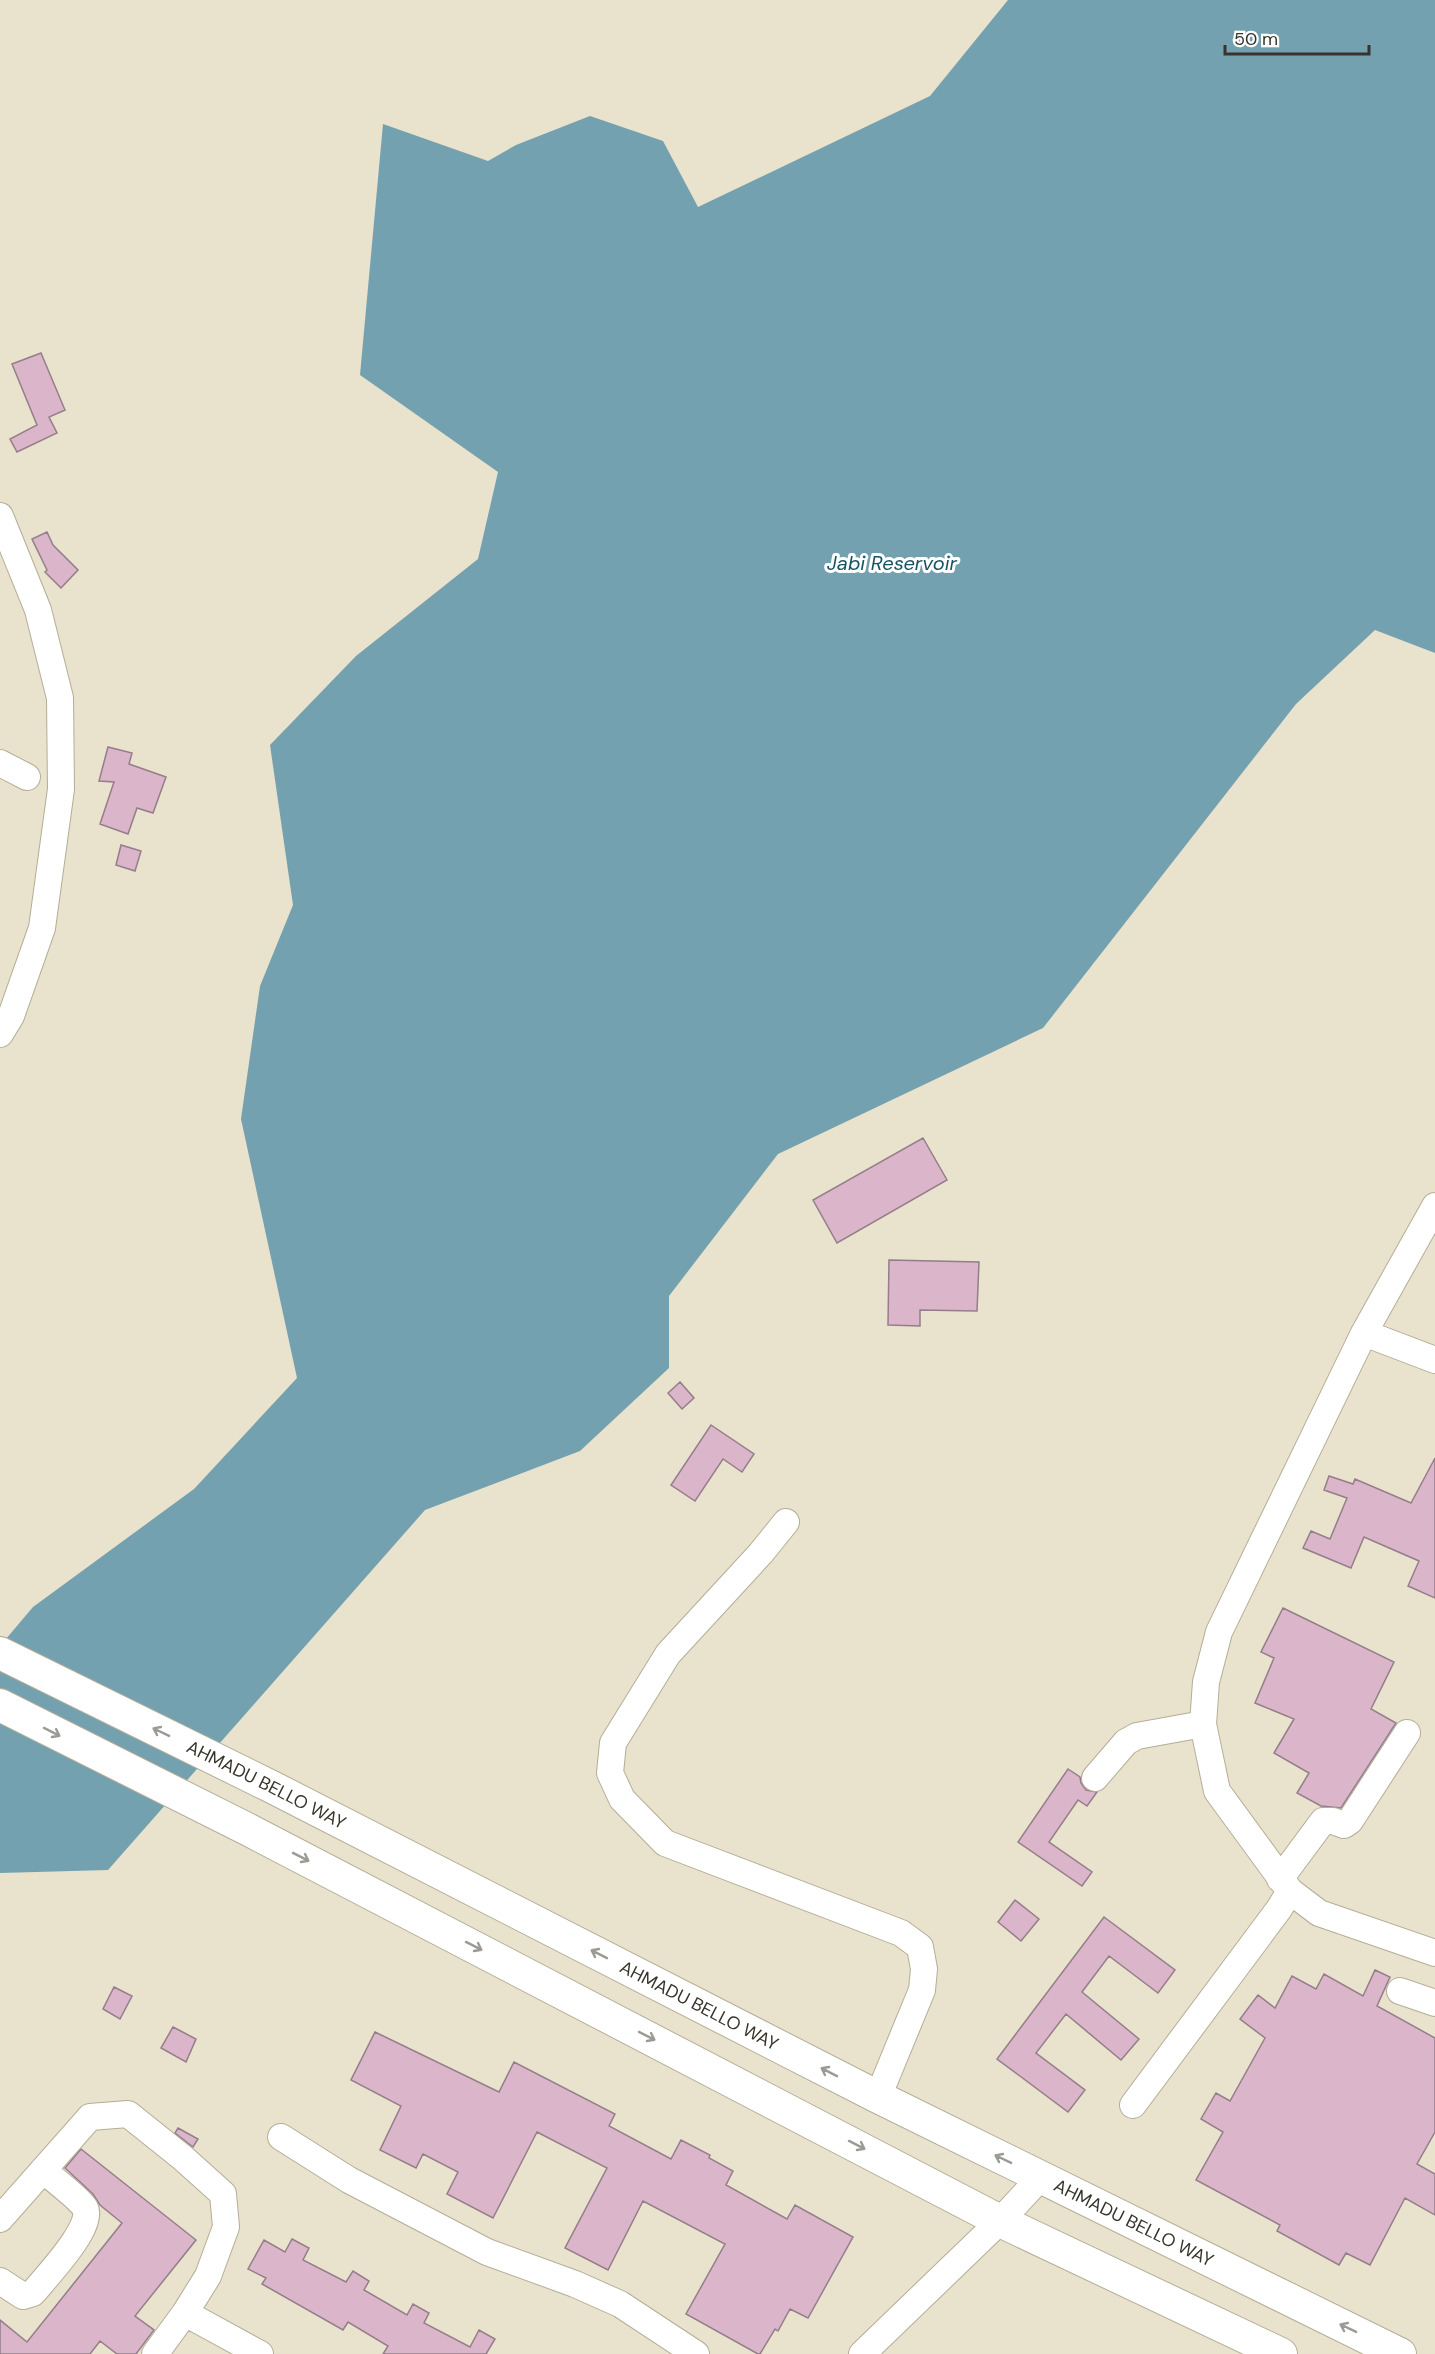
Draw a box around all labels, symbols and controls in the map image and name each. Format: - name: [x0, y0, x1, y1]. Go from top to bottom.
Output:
- scale bar: [1225, 18, 1369, 56]
- text: 50 m: [1234, 27, 1278, 51]
- water label: Jabi Reservoir: [827, 550, 957, 576]
- one-way arrow: [43, 1726, 61, 1738]
- one-way arrow: [153, 1726, 171, 1738]
- street label: AHMADU BELLO WAY: [183, 1735, 350, 1835]
- one-way arrow: [292, 1851, 310, 1863]
- one-way arrow: [465, 1941, 483, 1953]
- one-way arrow: [591, 1948, 608, 1960]
- street label: AHMADU BELLO WAY: [616, 1955, 783, 2056]
- one-way arrow: [638, 2030, 655, 2042]
- one-way arrow: [820, 2066, 838, 2077]
- one-way arrow: [848, 2140, 866, 2152]
- one-way arrow: [995, 2152, 1013, 2164]
- street label: AHMADU BELLO WAY: [1050, 2173, 1218, 2273]
- one-way arrow: [1339, 2322, 1357, 2334]

